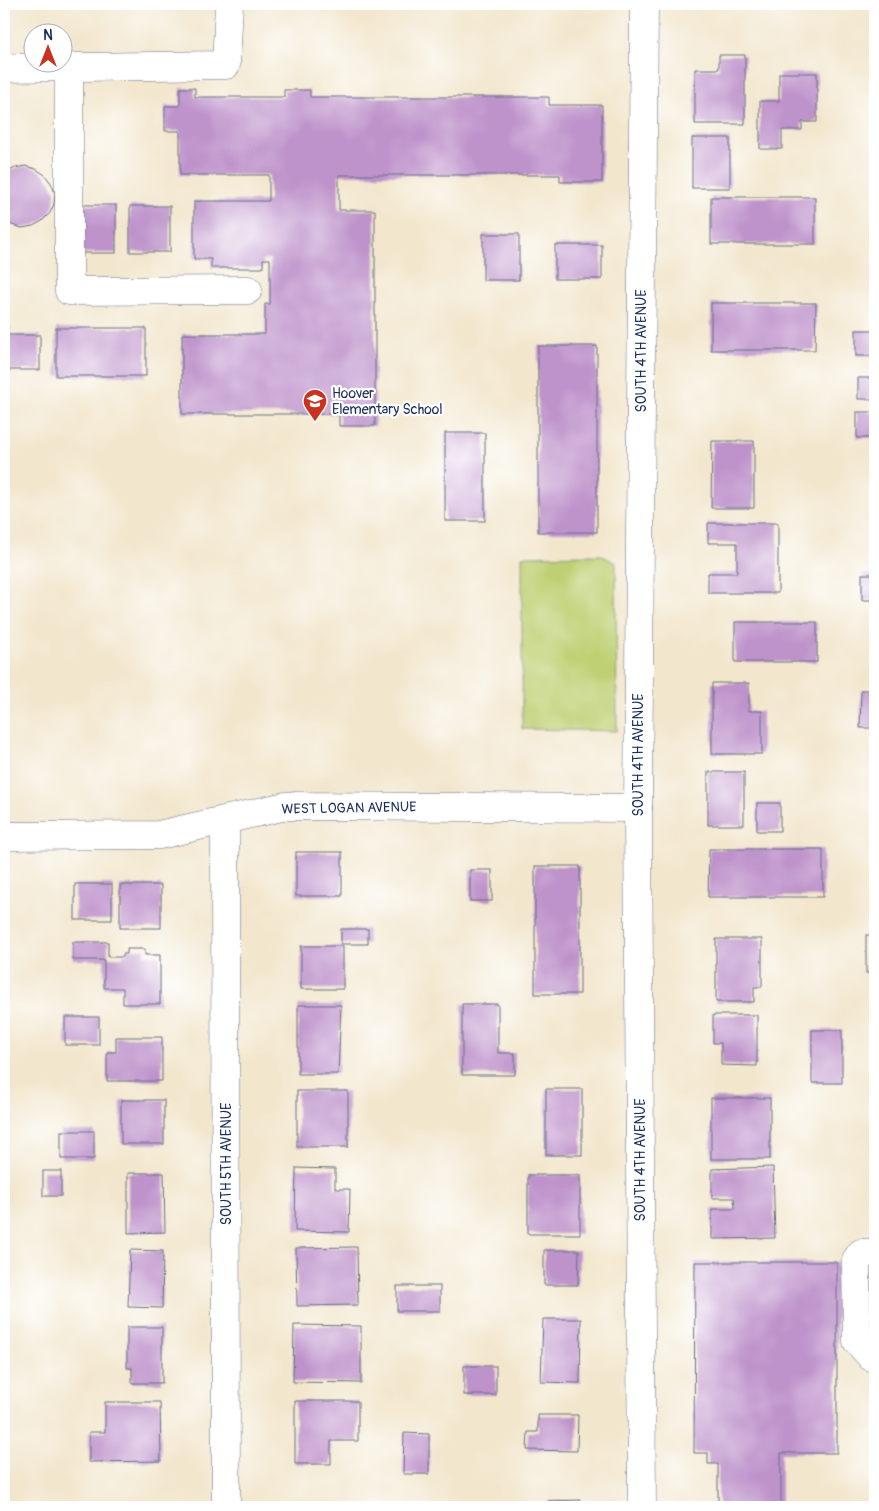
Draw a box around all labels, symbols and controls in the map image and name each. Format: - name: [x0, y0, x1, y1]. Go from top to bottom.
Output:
- north arrow: [22, 22, 72, 72]
- text: N: [43, 27, 53, 44]
- street label: SOUTH 4TH AVENUE: [633, 289, 650, 413]
- place label: Hoover Elementary School: [332, 385, 443, 418]
- school or university icon: Hoover Elementary School: [302, 388, 328, 422]
- street label: SOUTH 4TH AVENUE: [630, 693, 647, 817]
- street label: WEST LOGAN AVENUE: [281, 798, 417, 818]
- street label: SOUTH 4TH AVENUE: [632, 1098, 649, 1222]
- street label: SOUTH 5TH AVENUE: [218, 1103, 235, 1225]

